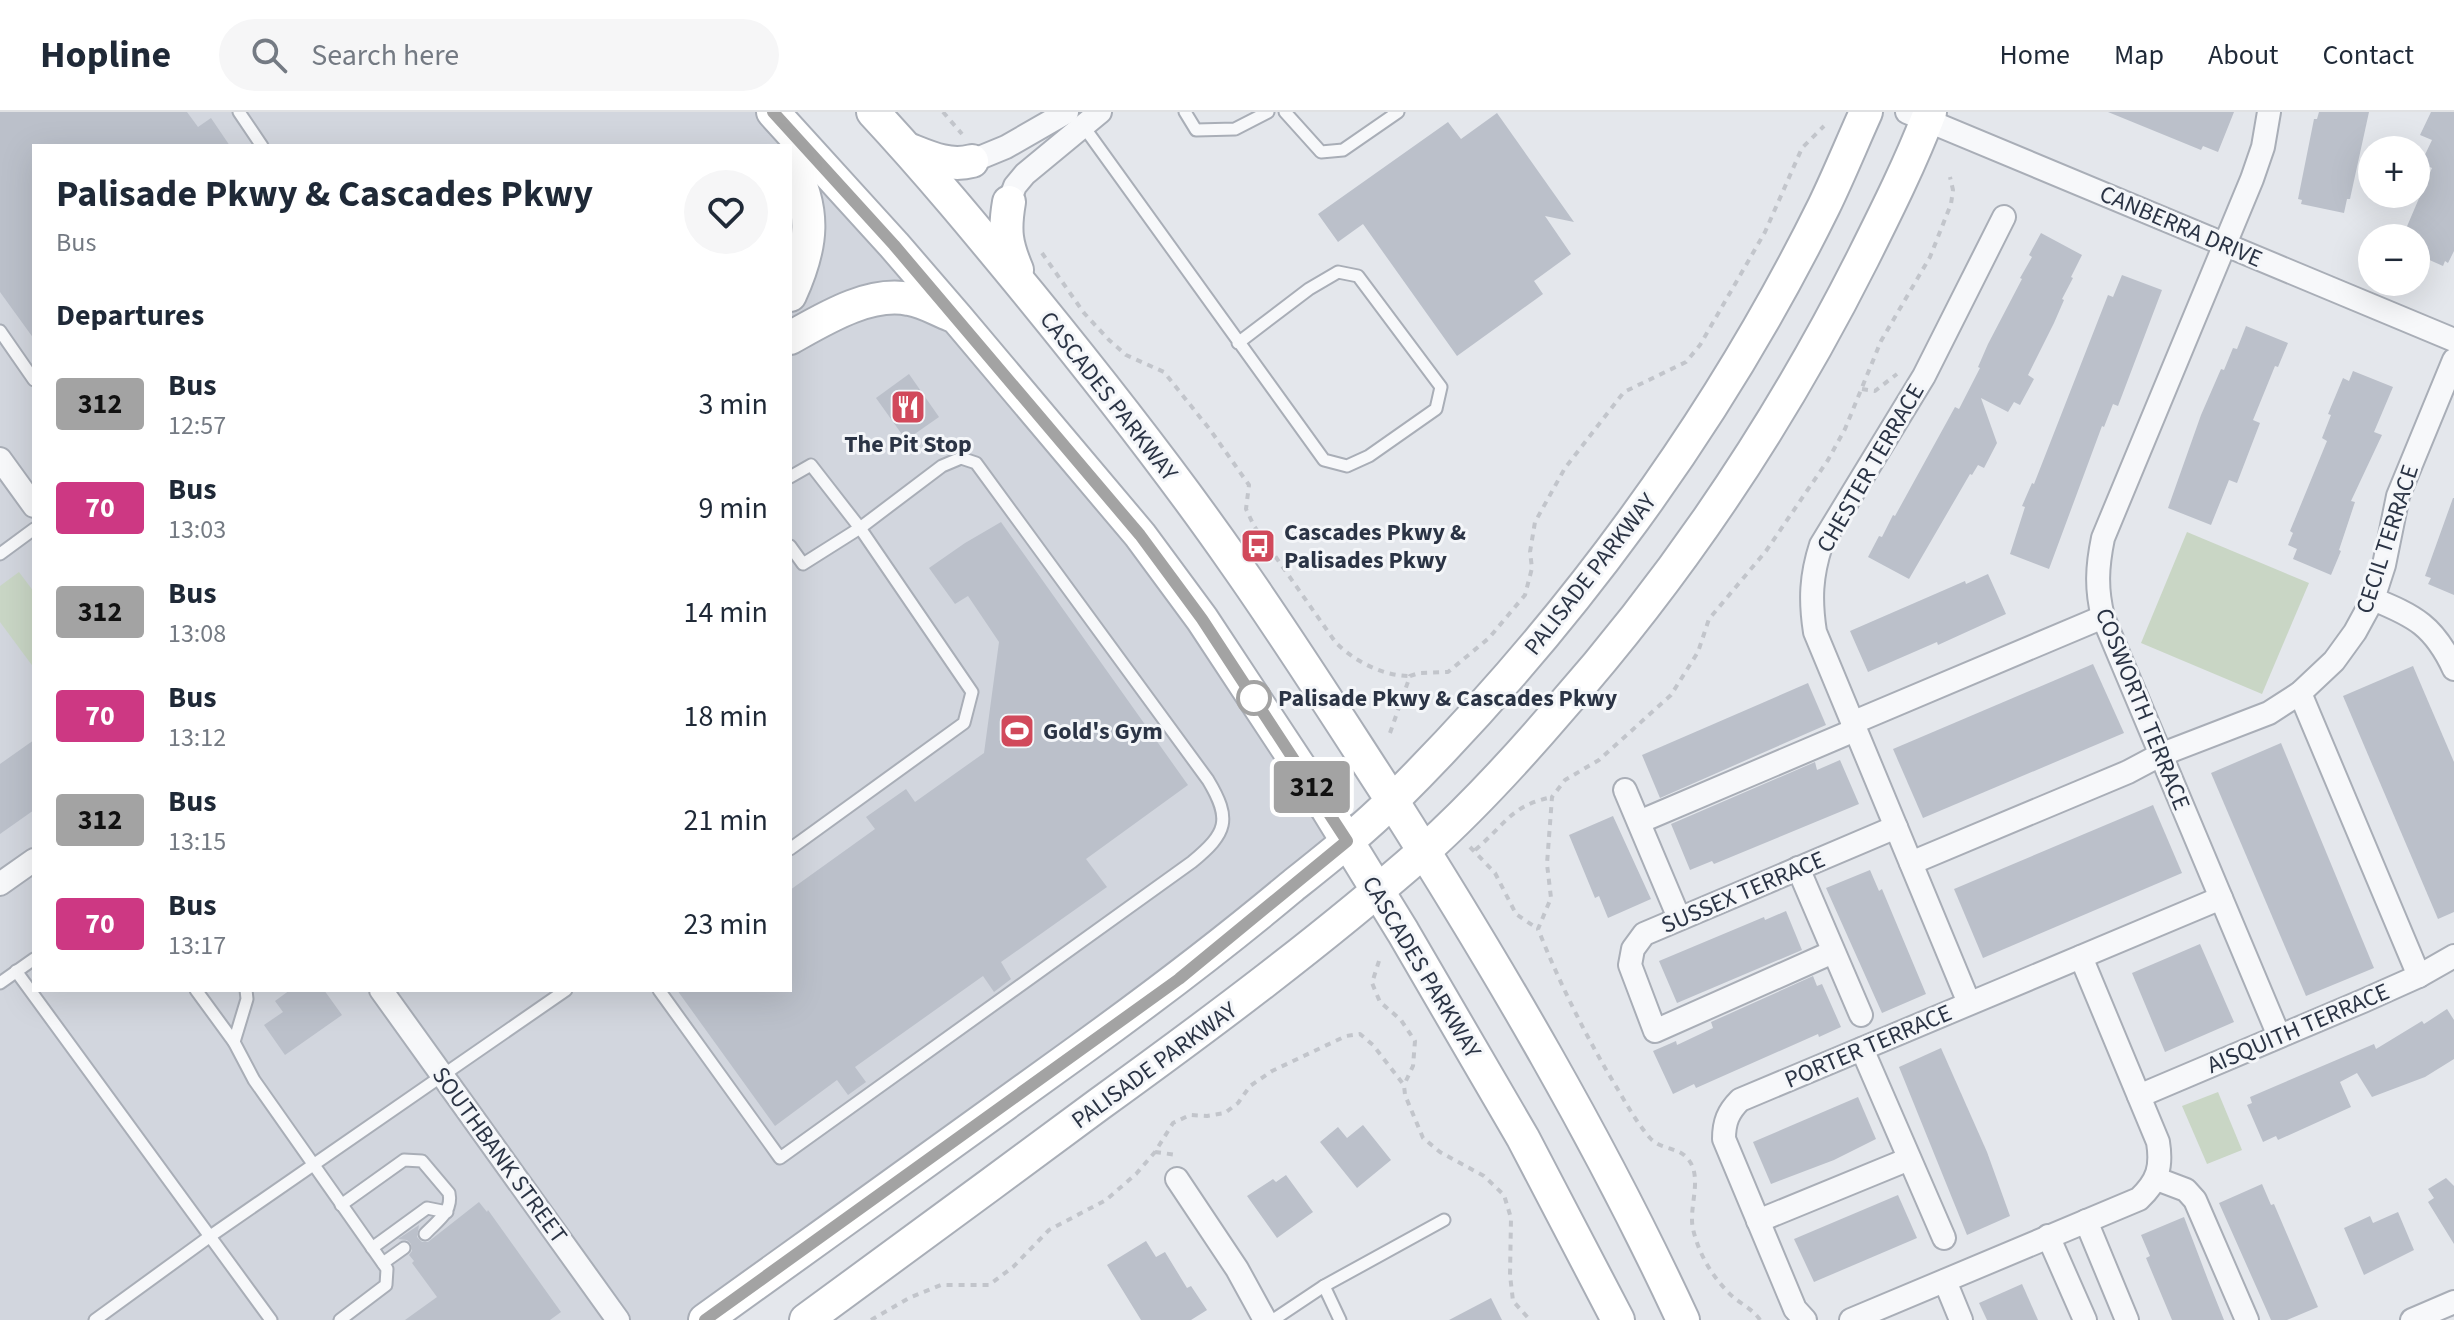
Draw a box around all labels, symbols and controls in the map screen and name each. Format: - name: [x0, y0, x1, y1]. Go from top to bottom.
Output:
- search box: [219, 19, 779, 91]
- text: Hopline: [40, 28, 171, 82]
- icon: search: [247, 33, 291, 77]
- text: Search here: [311, 34, 459, 77]
- text: Home: [1999, 35, 2070, 75]
- text: Map: [2114, 35, 2164, 75]
- text: About: [2208, 35, 2279, 75]
- text: Contact: [2323, 35, 2414, 75]
- map controls: [2358, 136, 2430, 296]
- button: +: [2358, 136, 2430, 208]
- text: Palisade Pkwy & Cascades Pkwy: [56, 167, 593, 221]
- button: heart: [684, 170, 768, 254]
- street label: CANBERRA DRIVE: [2094, 176, 2268, 277]
- text: Bus: [56, 224, 96, 261]
- button: −: [2358, 224, 2430, 296]
- text: Departures: [56, 294, 204, 337]
- street label: CASCADES PARKWAY: [1031, 304, 1187, 489]
- text: Bus: [168, 364, 216, 407]
- street label: CHESTER TERRACE: [1808, 377, 1933, 559]
- text: 3 min: [698, 383, 768, 426]
- text: 312: [78, 384, 122, 424]
- restaurant icon: The Pit Stop: [889, 388, 927, 426]
- text: 12:57: [168, 407, 226, 444]
- place label: The Pit Stop: [844, 427, 972, 462]
- street label: CECIL TERRACE: [2347, 460, 2428, 618]
- text: Bus: [168, 468, 216, 511]
- street label: PALISADE PARKWAY: [1516, 485, 1665, 663]
- text: 9 min: [698, 487, 768, 530]
- text: 70: [85, 488, 115, 528]
- text: 13:03: [168, 511, 226, 548]
- place label: Cascades Pkwy & Palisades Pkwy: [1284, 515, 1466, 578]
- bus stop icon: Cascades Pkwy & Palisades Pkwy: [1239, 527, 1277, 565]
- text: Bus: [168, 572, 216, 615]
- text: 14 min: [684, 591, 768, 634]
- text: 312: [78, 592, 122, 632]
- street label: COSWORTH TERRACE: [2086, 603, 2199, 815]
- text: 13:08: [168, 615, 226, 652]
- text: Bus: [168, 676, 216, 719]
- marker: Palisade Pkwy & Cascades Pkwy: [1237, 681, 1271, 715]
- place label: Palisade Pkwy & Cascades Pkwy: [1278, 681, 1618, 716]
- text: 18 min: [684, 695, 768, 738]
- text: 70: [85, 696, 115, 736]
- sports icon: Gold's Gym: [998, 712, 1036, 750]
- place label: Gold's Gym: [1043, 714, 1163, 749]
- text: 13:12: [168, 719, 226, 756]
- line badge: 312: [1266, 761, 1358, 813]
- text: 312: [1290, 767, 1334, 807]
- text: Bus: [168, 780, 216, 823]
- text: 21 min: [684, 799, 768, 842]
- text: 312: [78, 800, 122, 840]
- text: 13:15: [168, 823, 226, 860]
- street label: SUSSEX TERRACE: [1656, 842, 1831, 943]
- street label: CASCADES PARKWAY: [1353, 869, 1490, 1066]
- text: Bus: [168, 884, 216, 927]
- text: 23 min: [684, 903, 768, 946]
- text: 70: [85, 904, 115, 944]
- text: 13:17: [168, 927, 226, 964]
- street label: AISQUITH TERRACE: [2202, 974, 2395, 1083]
- street label: PALISADE PARKWAY: [1064, 993, 1245, 1138]
- street label: PORTER TERRACE: [1779, 995, 1957, 1097]
- street label: SOUTHBANK STREET: [423, 1060, 576, 1251]

